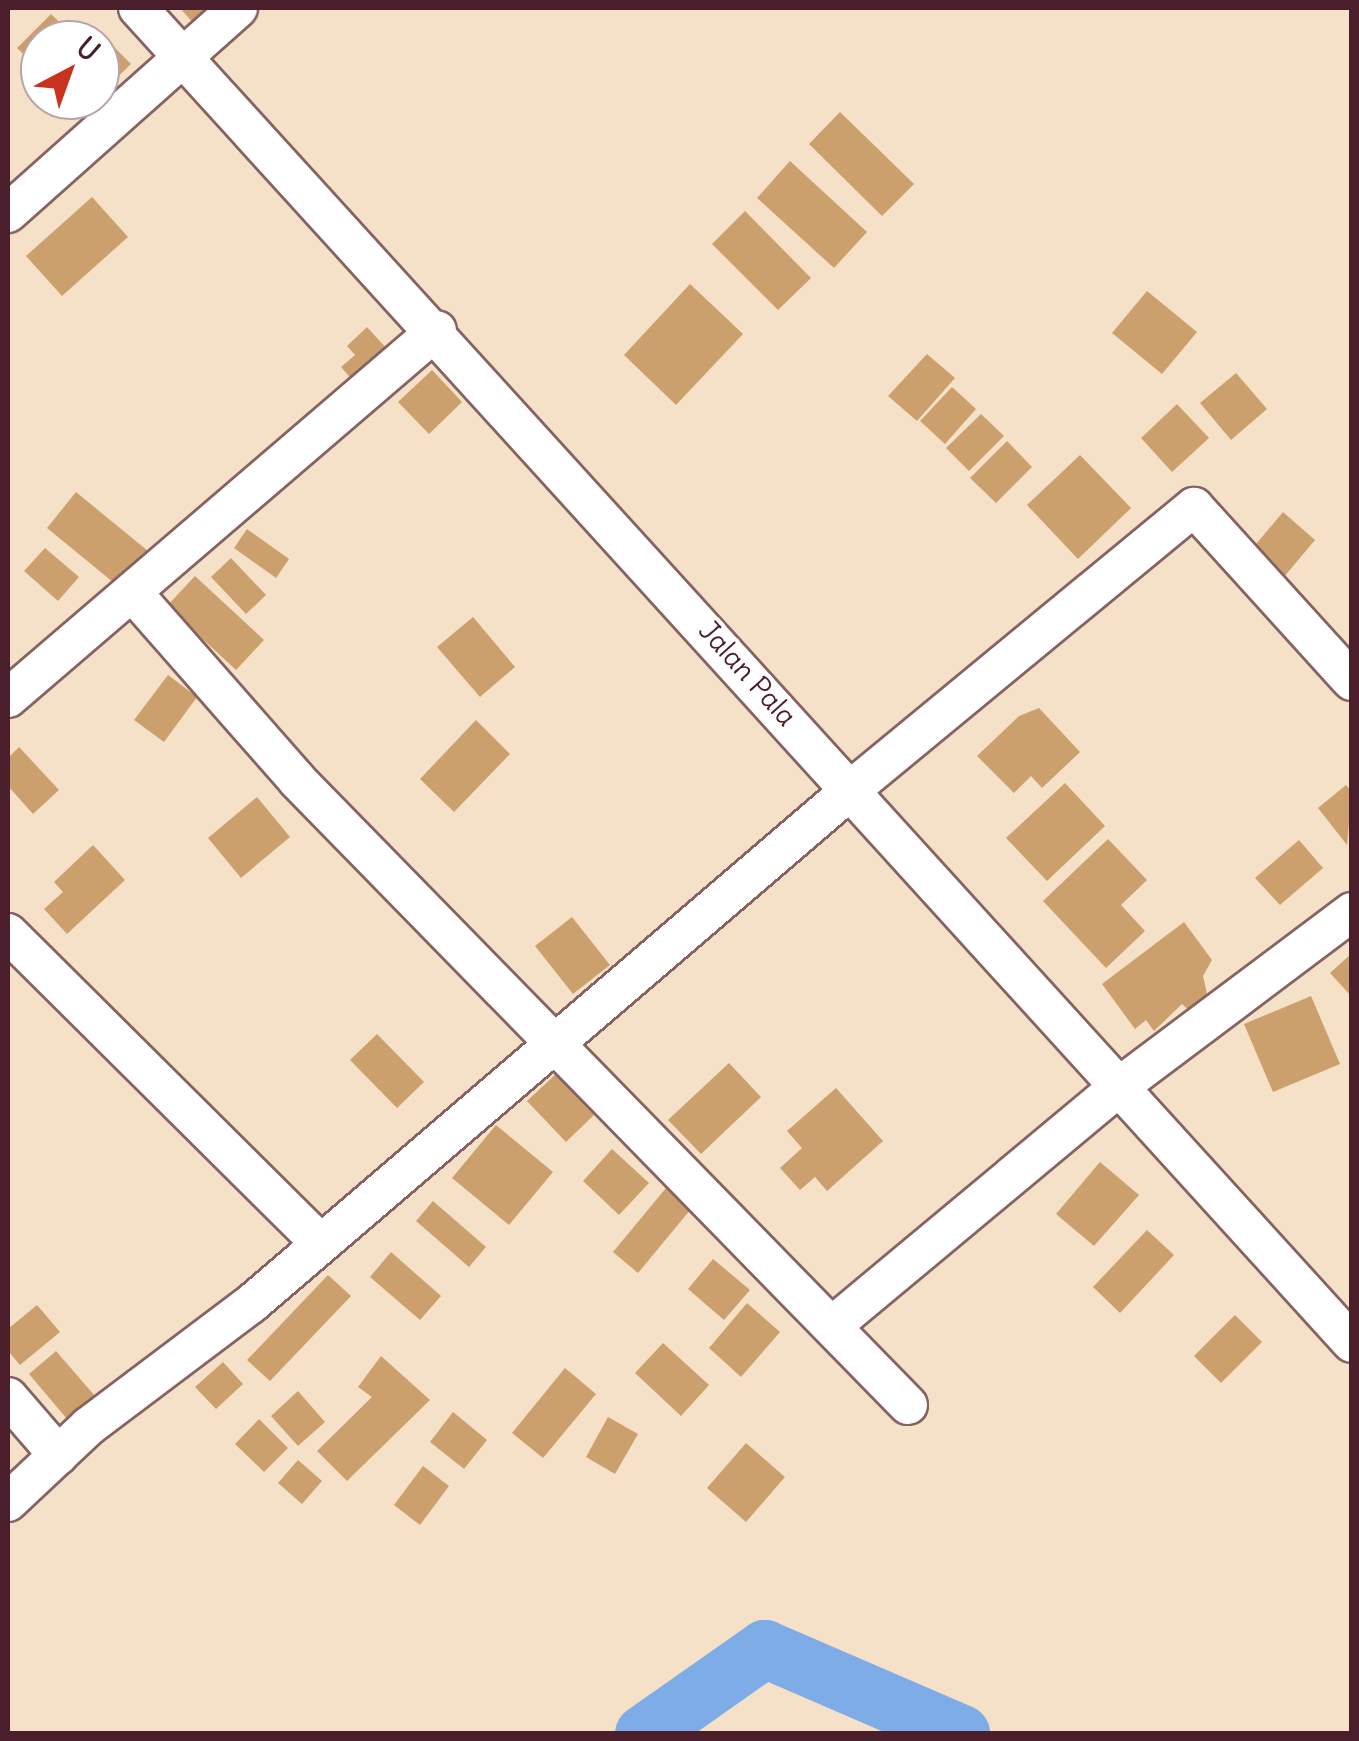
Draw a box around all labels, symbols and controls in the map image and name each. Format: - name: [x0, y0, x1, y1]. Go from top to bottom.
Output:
- north arrow: [20, 20, 120, 120]
- text: U: [69, 29, 107, 69]
- street label: Jalan Pala: [692, 614, 804, 732]

